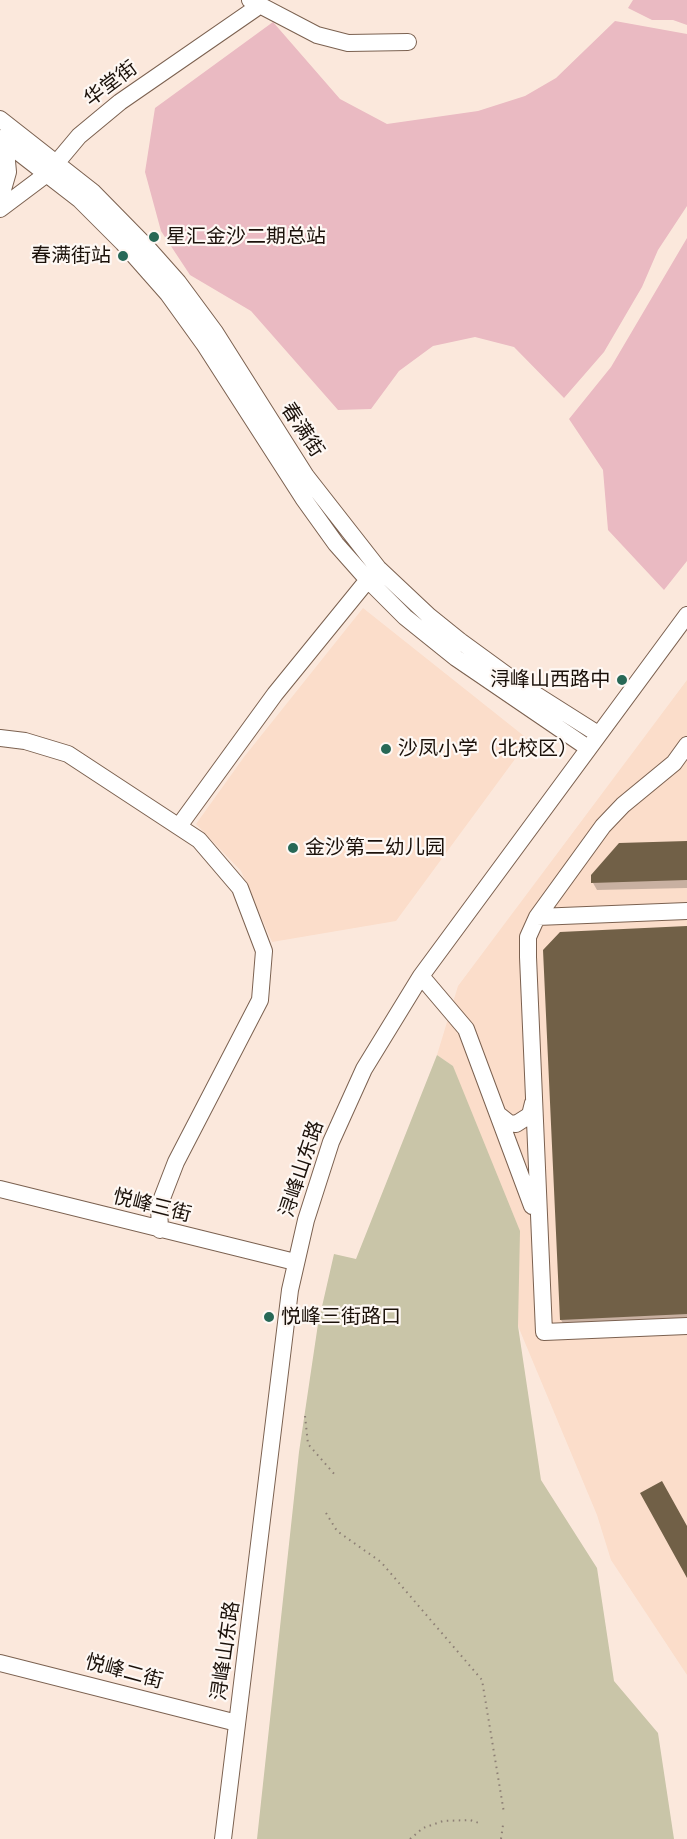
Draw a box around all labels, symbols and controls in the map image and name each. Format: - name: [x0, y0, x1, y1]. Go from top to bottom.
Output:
- street label: 华堂街: [80, 56, 142, 112]
- place label: 星汇金沙二期总站: [166, 225, 326, 249]
- marker: 星汇金沙二期总站: [147, 230, 161, 244]
- place label: 春满街站: [31, 244, 111, 268]
- marker: 春满街站: [116, 249, 130, 263]
- street label: 春满街: [276, 398, 328, 462]
- place label: 浔峰山西路中: [490, 668, 610, 692]
- marker: 浔峰山西路中: [615, 673, 629, 687]
- place label: 沙凤小学（北校区）: [398, 737, 578, 761]
- marker: 沙凤小学（北校区）: [379, 742, 393, 756]
- place label: 金沙第二幼儿园: [305, 836, 445, 860]
- marker: 金沙第二幼儿园: [286, 841, 300, 855]
- street label: 浔峰山东路: [275, 1118, 329, 1220]
- street label: 悦峰三街: [110, 1185, 194, 1227]
- place label: 悦峰三街路口: [281, 1305, 401, 1329]
- marker: 悦峰三街路口: [262, 1310, 276, 1324]
- street label: 浔峰山东路: [207, 1600, 245, 1702]
- street label: 悦峰二街: [82, 1650, 166, 1694]

